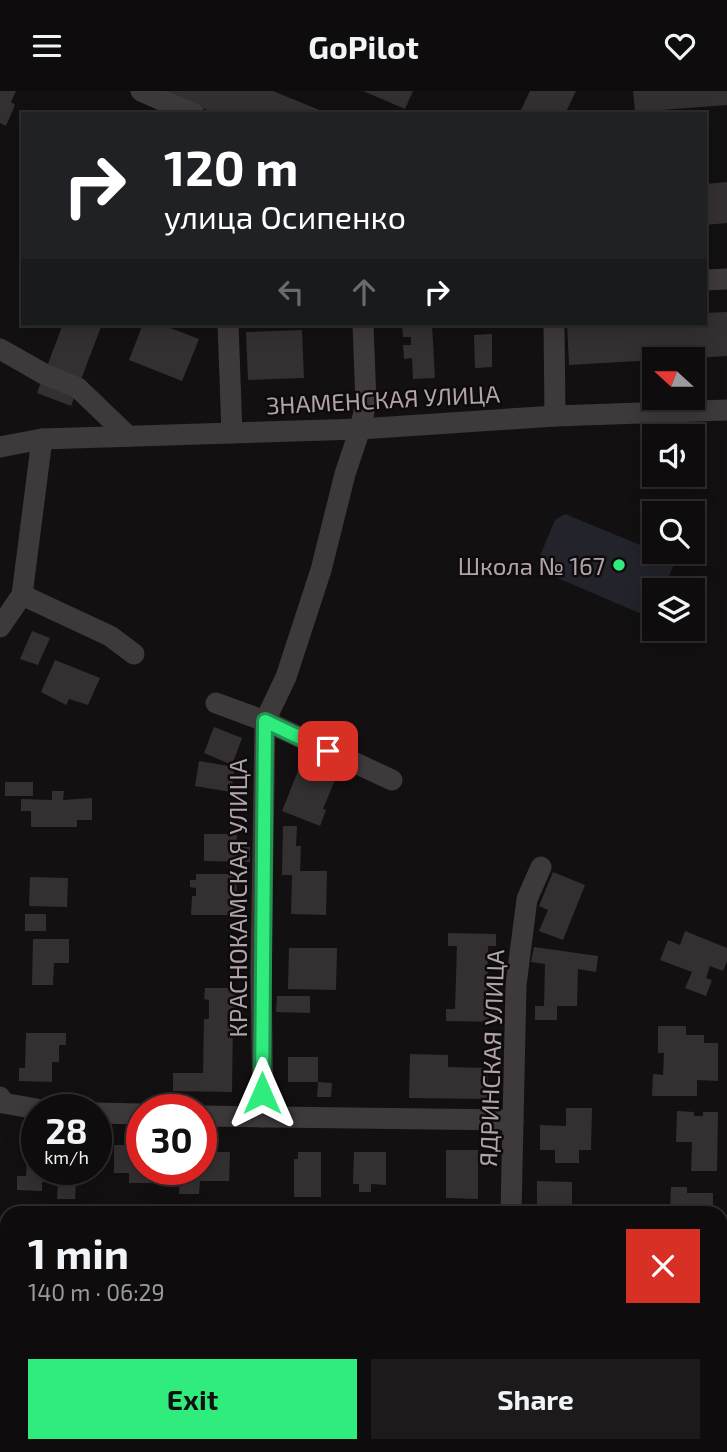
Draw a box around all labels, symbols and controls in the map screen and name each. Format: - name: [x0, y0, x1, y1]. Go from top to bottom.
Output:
- icon: menu: [28, 27, 66, 65]
- text: GoPilot: [308, 27, 419, 65]
- icon: heart: [661, 27, 699, 65]
- text: 120 m: [164, 137, 298, 196]
- icon: right: [49, 140, 140, 231]
- text: улица Осипенко: [164, 197, 406, 235]
- icon: left: [272, 273, 310, 311]
- icon: ahead: [345, 273, 383, 311]
- icon: right: [418, 273, 456, 311]
- north arrow: [642, 347, 705, 409]
- map controls: [642, 347, 705, 641]
- street label: ЗНАМЕНСКАЯ УЛИЦА: [265, 378, 501, 420]
- button: sound: [642, 424, 705, 487]
- button: search: [642, 501, 705, 564]
- place label: Школа № 167: [458, 551, 605, 580]
- marker: Школа № 167: [611, 557, 627, 573]
- button: layers: [642, 578, 705, 641]
- pin: [298, 721, 358, 781]
- icon: arrive: [309, 732, 347, 770]
- street label: КРАСНОКАМСКАЯ УЛИЦА: [223, 759, 252, 1037]
- street label: ЯДРИНСКАЯ УЛИЦА: [473, 949, 509, 1167]
- position arrow: [225, 1056, 299, 1130]
- speed limit sign: 30: [126, 1094, 217, 1185]
- text: 28: [45, 1109, 88, 1151]
- text: km/h: [44, 1146, 89, 1168]
- text: 1 min: [28, 1227, 129, 1277]
- button: close: [626, 1229, 700, 1303]
- text: 140 m · 06:29: [28, 1278, 165, 1306]
- button: Exit: [28, 1359, 357, 1439]
- button: Share: [371, 1359, 700, 1439]

